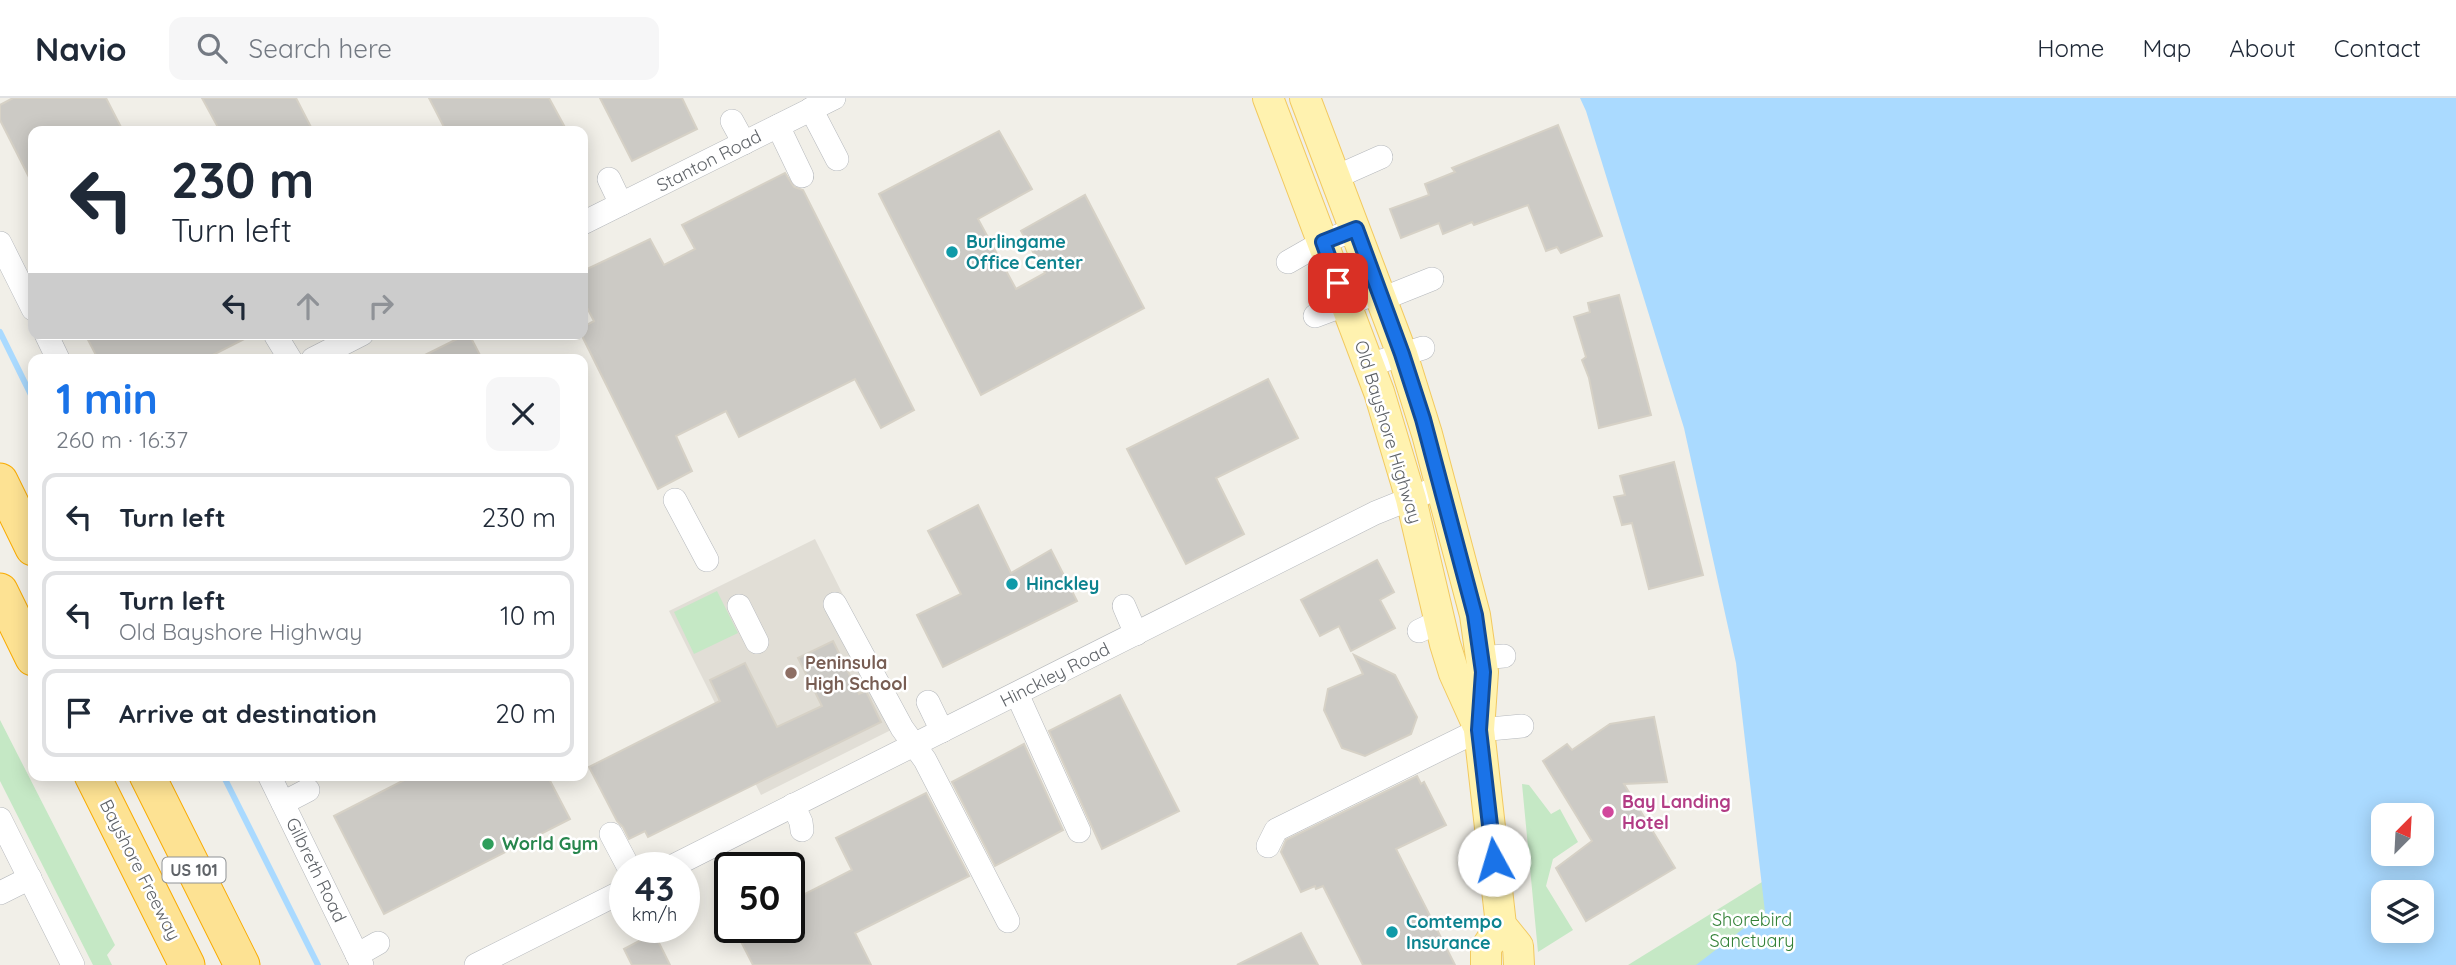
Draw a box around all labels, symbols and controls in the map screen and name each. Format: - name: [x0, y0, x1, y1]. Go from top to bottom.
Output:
- search box: [169, 17, 659, 80]
- text: Navio: [35, 28, 127, 69]
- icon: search: [193, 29, 231, 67]
- text: Search here: [249, 32, 392, 65]
- text: Home: [2037, 33, 2104, 63]
- text: Map: [2142, 33, 2191, 63]
- text: About: [2229, 33, 2296, 63]
- text: Contact: [2334, 33, 2421, 63]
- street label: Stanton Road: [653, 124, 765, 197]
- text: 230 m: [171, 149, 314, 210]
- icon: left: [56, 154, 147, 245]
- text: Turn left: [171, 210, 292, 250]
- place label: Burlingame Office Center: [966, 230, 1083, 274]
- marker: Burlingame Office Center: [944, 244, 960, 260]
- pin: [1308, 253, 1368, 313]
- icon: arrive: [1319, 264, 1357, 302]
- icon: left: [216, 287, 254, 325]
- icon: ahead: [289, 287, 327, 325]
- icon: right: [362, 287, 400, 325]
- street label: Old Bayshore Highway: [1350, 337, 1427, 526]
- text: 1 min: [56, 372, 158, 425]
- button: close: [486, 377, 560, 451]
- text: 260 m · 16:37: [56, 425, 188, 454]
- icon: left: [60, 498, 98, 536]
- text: Turn left: [119, 501, 226, 534]
- text: 230 m: [482, 501, 556, 534]
- place label: Hinckley: [1026, 572, 1099, 595]
- marker: Hinckley: [1004, 576, 1020, 592]
- text: Turn left: [119, 584, 226, 617]
- icon: left: [60, 596, 98, 634]
- text: 10 m: [500, 599, 556, 632]
- text: Old Bayshore Highway: [119, 617, 362, 646]
- street label: Hinckley Road: [996, 637, 1113, 712]
- place label: Peninsula High School: [805, 651, 907, 695]
- marker: Peninsula High School: [783, 665, 799, 681]
- icon: arrive: [60, 694, 98, 732]
- text: Arrive at destination: [119, 697, 377, 730]
- text: 20 m: [495, 697, 556, 730]
- place label: Bay Landing Hotel: [1622, 790, 1731, 834]
- street label: Bayshore Freeway: [95, 795, 186, 944]
- north arrow: [2371, 803, 2434, 866]
- map controls: [2371, 803, 2434, 943]
- marker: Bay Landing Hotel: [1600, 804, 1616, 820]
- street label: Gilbreth Road: [281, 814, 352, 926]
- position arrow: [1457, 823, 1531, 897]
- place label: World Gym: [502, 832, 598, 855]
- marker: World Gym: [480, 836, 496, 852]
- speed limit sign: 50: [714, 852, 805, 943]
- road number: US 101: [162, 858, 226, 883]
- text: 43: [635, 866, 674, 910]
- button: layers: [2371, 880, 2434, 943]
- text: km/h: [632, 903, 677, 926]
- park label: Shorebird Sanctuary: [1709, 908, 1795, 952]
- place label: Comtempo Insurance: [1406, 910, 1502, 954]
- marker: Comtempo Insurance: [1384, 924, 1400, 940]

